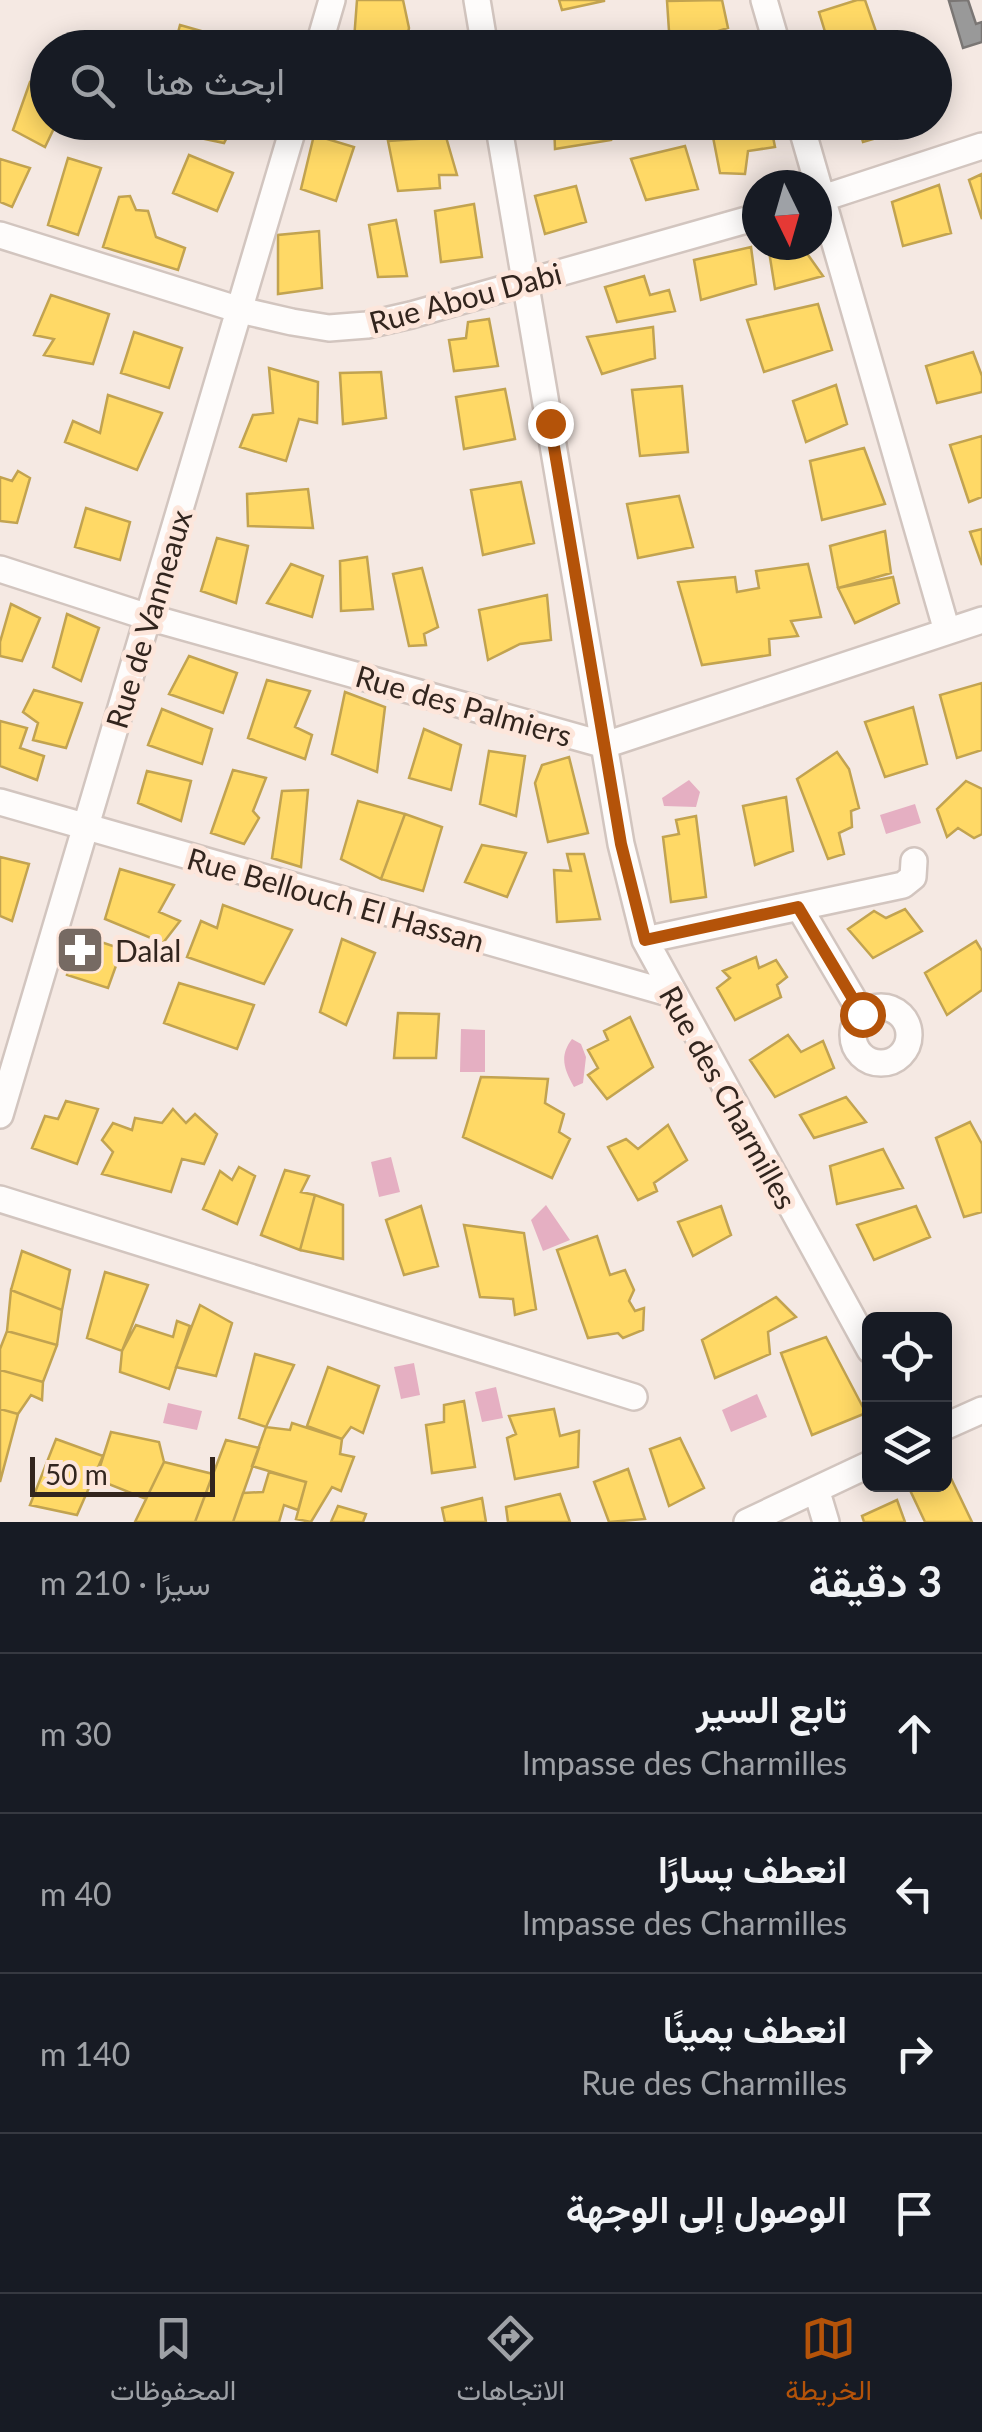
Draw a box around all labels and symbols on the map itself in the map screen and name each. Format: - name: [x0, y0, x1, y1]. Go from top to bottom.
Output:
- north arrow: [742, 170, 832, 260]
- street label: Rue Abou Dabi: [365, 254, 565, 340]
- route end: [528, 401, 574, 447]
- street label: Rue de Vanneaux: [98, 505, 198, 733]
- street label: Rue des Palmiers: [352, 657, 576, 753]
- street label: Rue Bellouch El Hassan: [183, 839, 489, 959]
- pharmacy icon: Dalal: [54, 924, 106, 976]
- place label: Dalal: [115, 932, 181, 968]
- street label: Rue des Charmilles: [653, 979, 805, 1215]
- route start: [840, 992, 886, 1038]
- scale bar: [30, 1452, 215, 1496]

